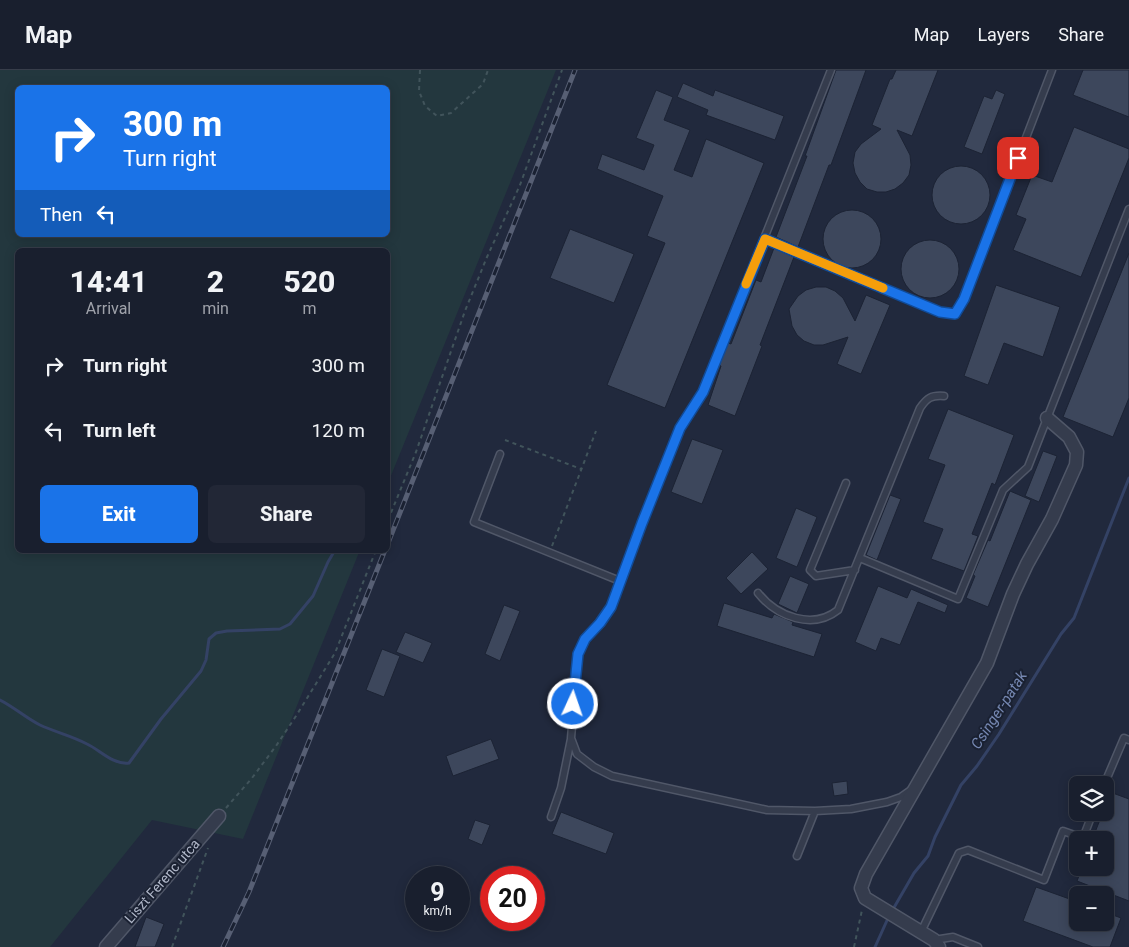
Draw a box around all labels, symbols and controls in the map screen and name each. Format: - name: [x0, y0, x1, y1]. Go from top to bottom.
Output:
- text: Map: [25, 21, 72, 49]
- text: Map: [914, 24, 949, 45]
- text: Layers: [977, 24, 1030, 45]
- text: Share: [1058, 24, 1104, 45]
- text: 300 m: [123, 104, 222, 145]
- icon: right: [40, 105, 105, 170]
- pin: [997, 137, 1039, 179]
- icon: arrive: [1004, 144, 1032, 172]
- text: Turn right: [123, 146, 217, 171]
- icon: left: [92, 200, 120, 228]
- text: Then: [40, 203, 82, 226]
- text: 14:41: [70, 264, 148, 299]
- text: 2: [207, 264, 224, 299]
- text: 520: [283, 264, 335, 299]
- text: Arrival: [86, 299, 131, 318]
- text: min: [202, 299, 229, 318]
- text: m: [302, 299, 316, 318]
- icon: right: [40, 352, 68, 380]
- text: Turn right: [83, 354, 167, 377]
- text: 300 m: [312, 354, 365, 377]
- icon: left: [40, 417, 68, 445]
- text: Turn left: [83, 419, 156, 442]
- text: 120 m: [312, 419, 365, 442]
- button: Exit: [40, 485, 198, 543]
- button: Share: [208, 485, 365, 543]
- water label: Csinger-patak: [967, 667, 1031, 752]
- position arrow: [546, 677, 598, 729]
- map controls: [1069, 776, 1114, 931]
- button: layers: [1069, 776, 1114, 821]
- button: +: [1069, 831, 1114, 876]
- street label: Liszt Ferenc utca: [121, 836, 203, 926]
- speed limit sign: 20: [480, 866, 545, 931]
- text: 9: [430, 878, 445, 907]
- button: −: [1069, 886, 1114, 931]
- text: km/h: [423, 904, 452, 918]

